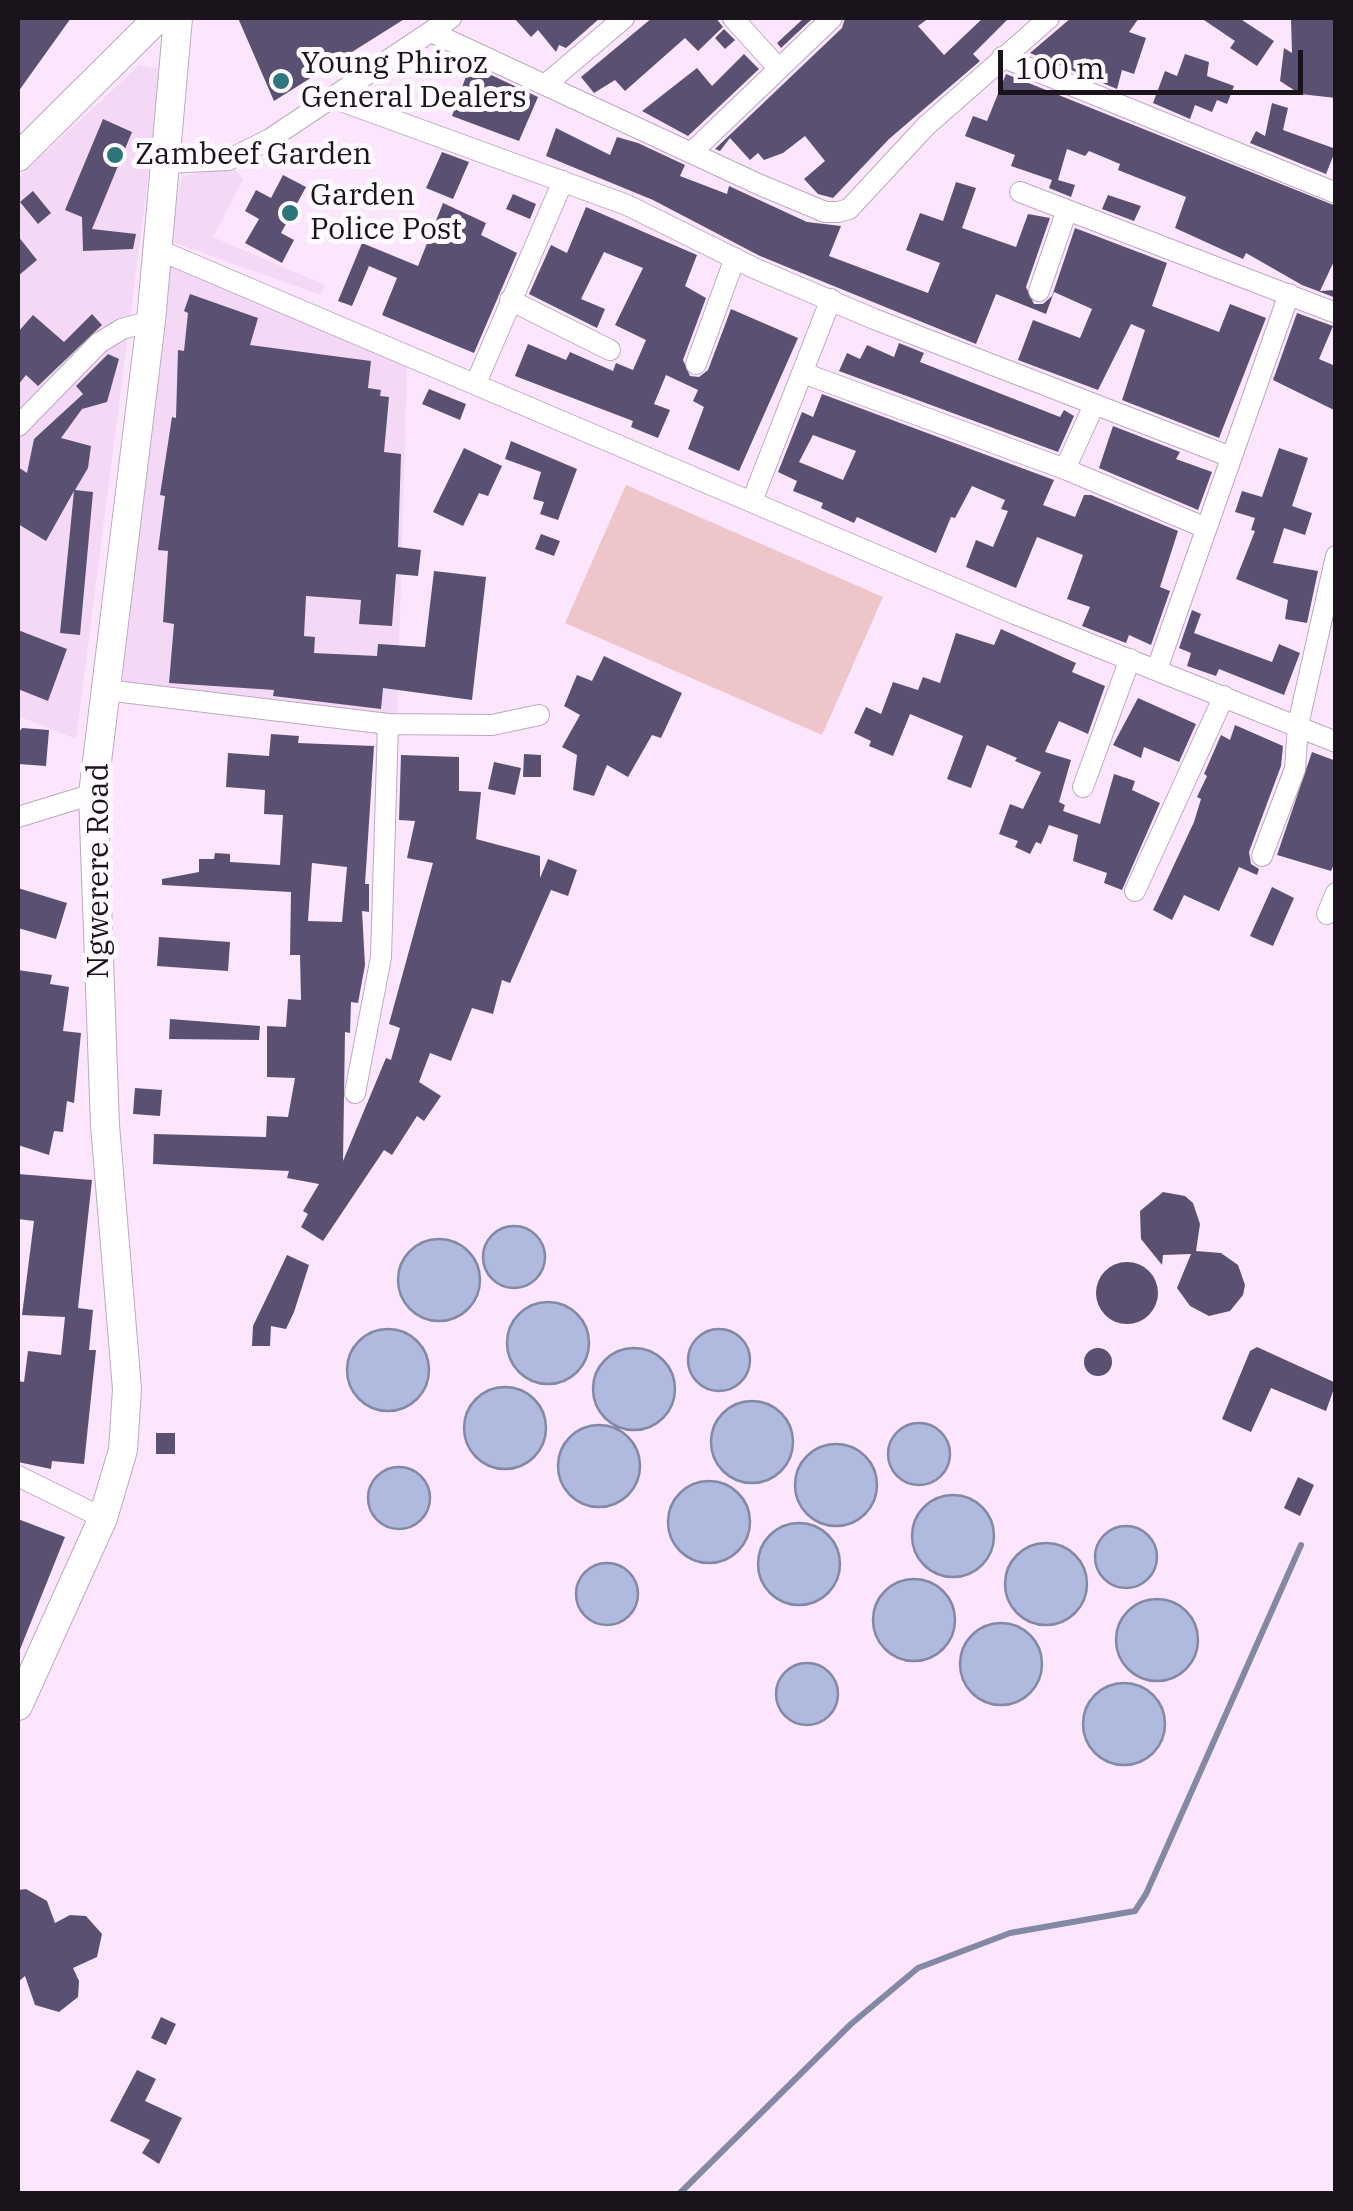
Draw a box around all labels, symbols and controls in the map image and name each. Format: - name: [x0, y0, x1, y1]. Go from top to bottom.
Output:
- scale bar: [1003, 30, 1308, 92]
- place label: Young Phiroz General Dealers: [301, 46, 527, 116]
- text: 100 m: [1015, 48, 1105, 87]
- marker: Young Phiroz General Dealers: [270, 70, 292, 92]
- place label: Zambeef Garden: [135, 137, 372, 173]
- marker: Zambeef Garden: [104, 144, 126, 166]
- place label: Garden Police Post: [310, 178, 462, 248]
- marker: Garden Police Post: [279, 202, 301, 224]
- street label: Ngwerere Road: [81, 763, 117, 979]

